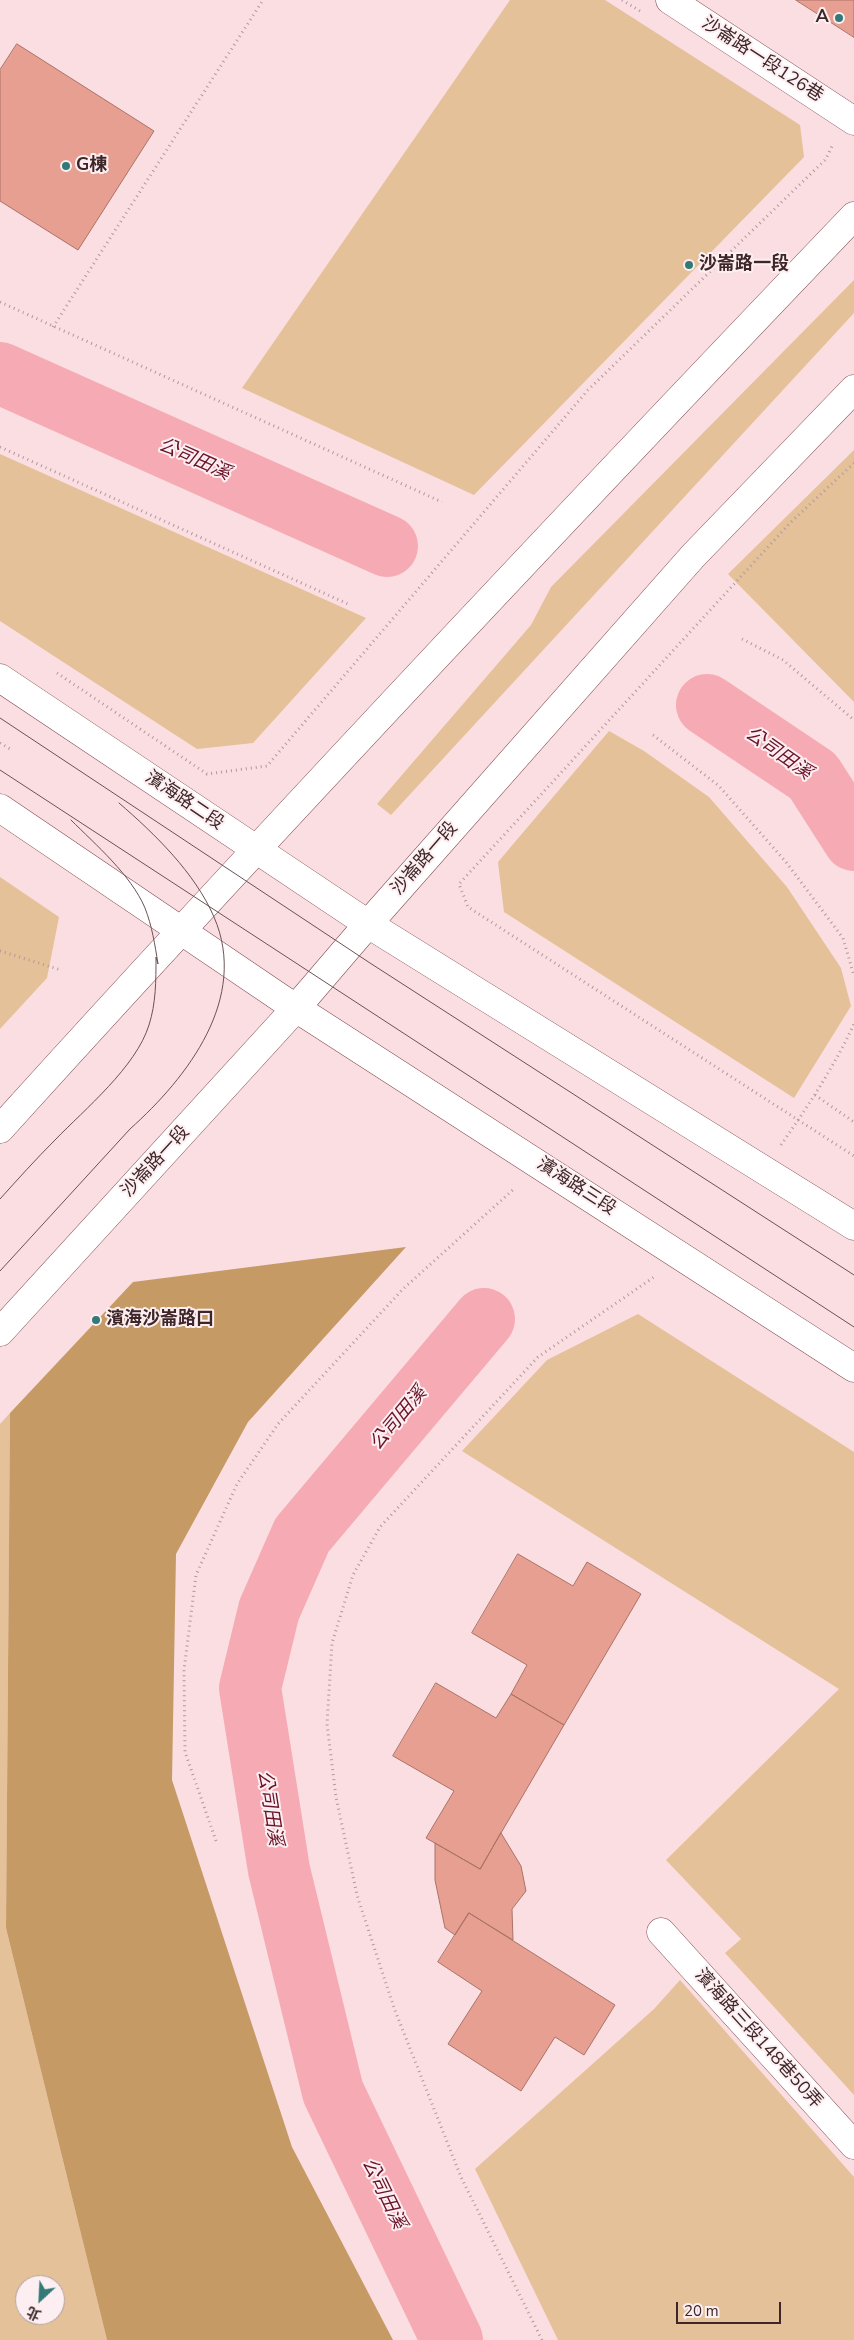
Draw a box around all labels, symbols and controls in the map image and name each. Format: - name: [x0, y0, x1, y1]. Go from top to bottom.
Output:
- place label: A: [816, 7, 829, 29]
- marker: A: [833, 12, 845, 24]
- street label: 沙崙路一段126巷: [697, 13, 827, 107]
- place label: G棟: [76, 155, 107, 177]
- marker: G棟: [60, 160, 72, 172]
- place label: 沙崙路一段: [699, 254, 789, 276]
- marker: 沙崙路一段: [683, 259, 695, 271]
- water label: 公司田溪: [155, 434, 233, 486]
- water label: 公司田溪: [740, 723, 816, 785]
- street label: 濱海路二段: [141, 767, 227, 835]
- street label: 沙崙路一段: [387, 818, 463, 900]
- street label: 沙崙路一段: [117, 1122, 195, 1202]
- street label: 濱海路三段: [532, 1153, 620, 1221]
- place label: 濱海沙崙路口: [106, 1309, 214, 1331]
- marker: 濱海沙崙路口: [90, 1314, 102, 1326]
- water label: 公司田溪: [366, 1383, 432, 1455]
- water label: 公司田溪: [252, 1769, 286, 1847]
- street label: 濱海路三段148巷50弄: [690, 1965, 826, 2113]
- water label: 公司田溪: [356, 2155, 410, 2233]
- north arrow: [15, 2275, 65, 2325]
- scale bar: [679, 2292, 784, 2324]
- text: 20 m: [684, 2301, 719, 2321]
- text: 北: [24, 2302, 44, 2325]

